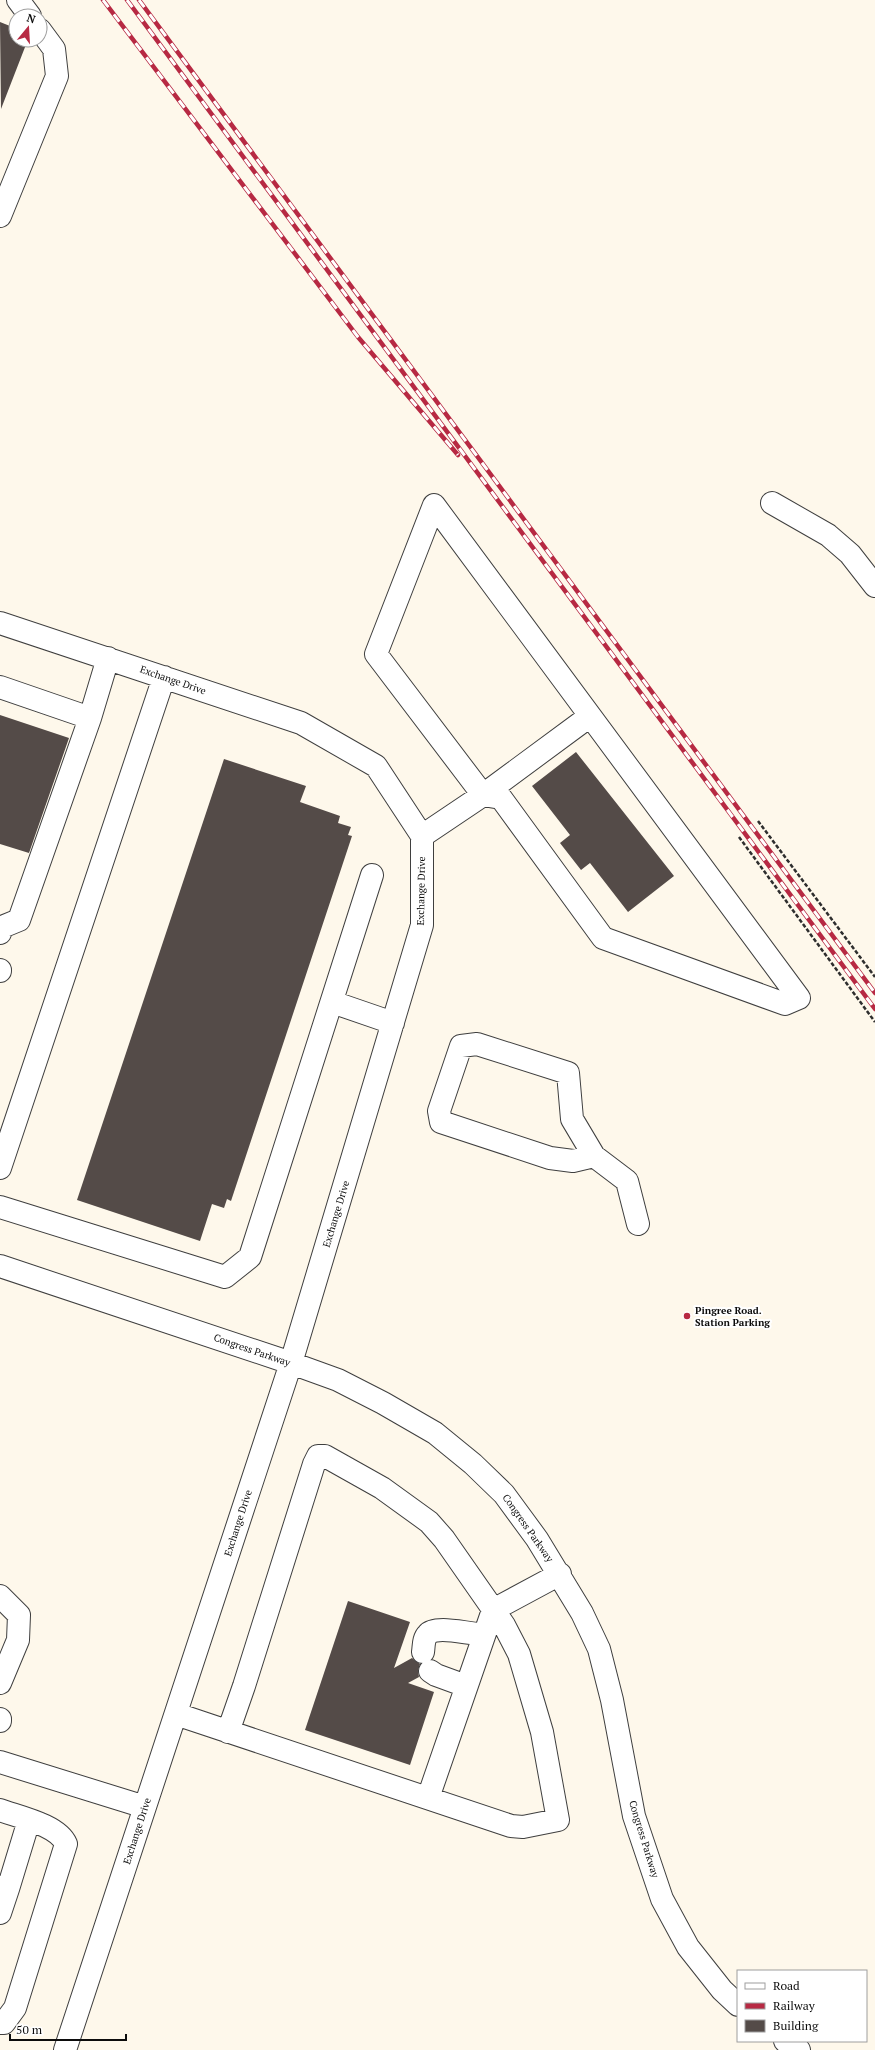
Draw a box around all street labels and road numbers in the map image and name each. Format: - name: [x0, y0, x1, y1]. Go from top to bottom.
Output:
- street label: Exchange Drive: [138, 663, 208, 697]
- street label: Exchange Drive: [414, 856, 428, 926]
- street label: Exchange Drive: [320, 1179, 352, 1249]
- street label: Congress Parkway: [212, 1331, 293, 1370]
- street label: Exchange Drive: [221, 1488, 255, 1558]
- street label: Congress Parkway: [500, 1491, 557, 1565]
- street label: Exchange Drive: [120, 1796, 154, 1866]
- street label: Congress Parkway: [626, 1799, 662, 1880]

